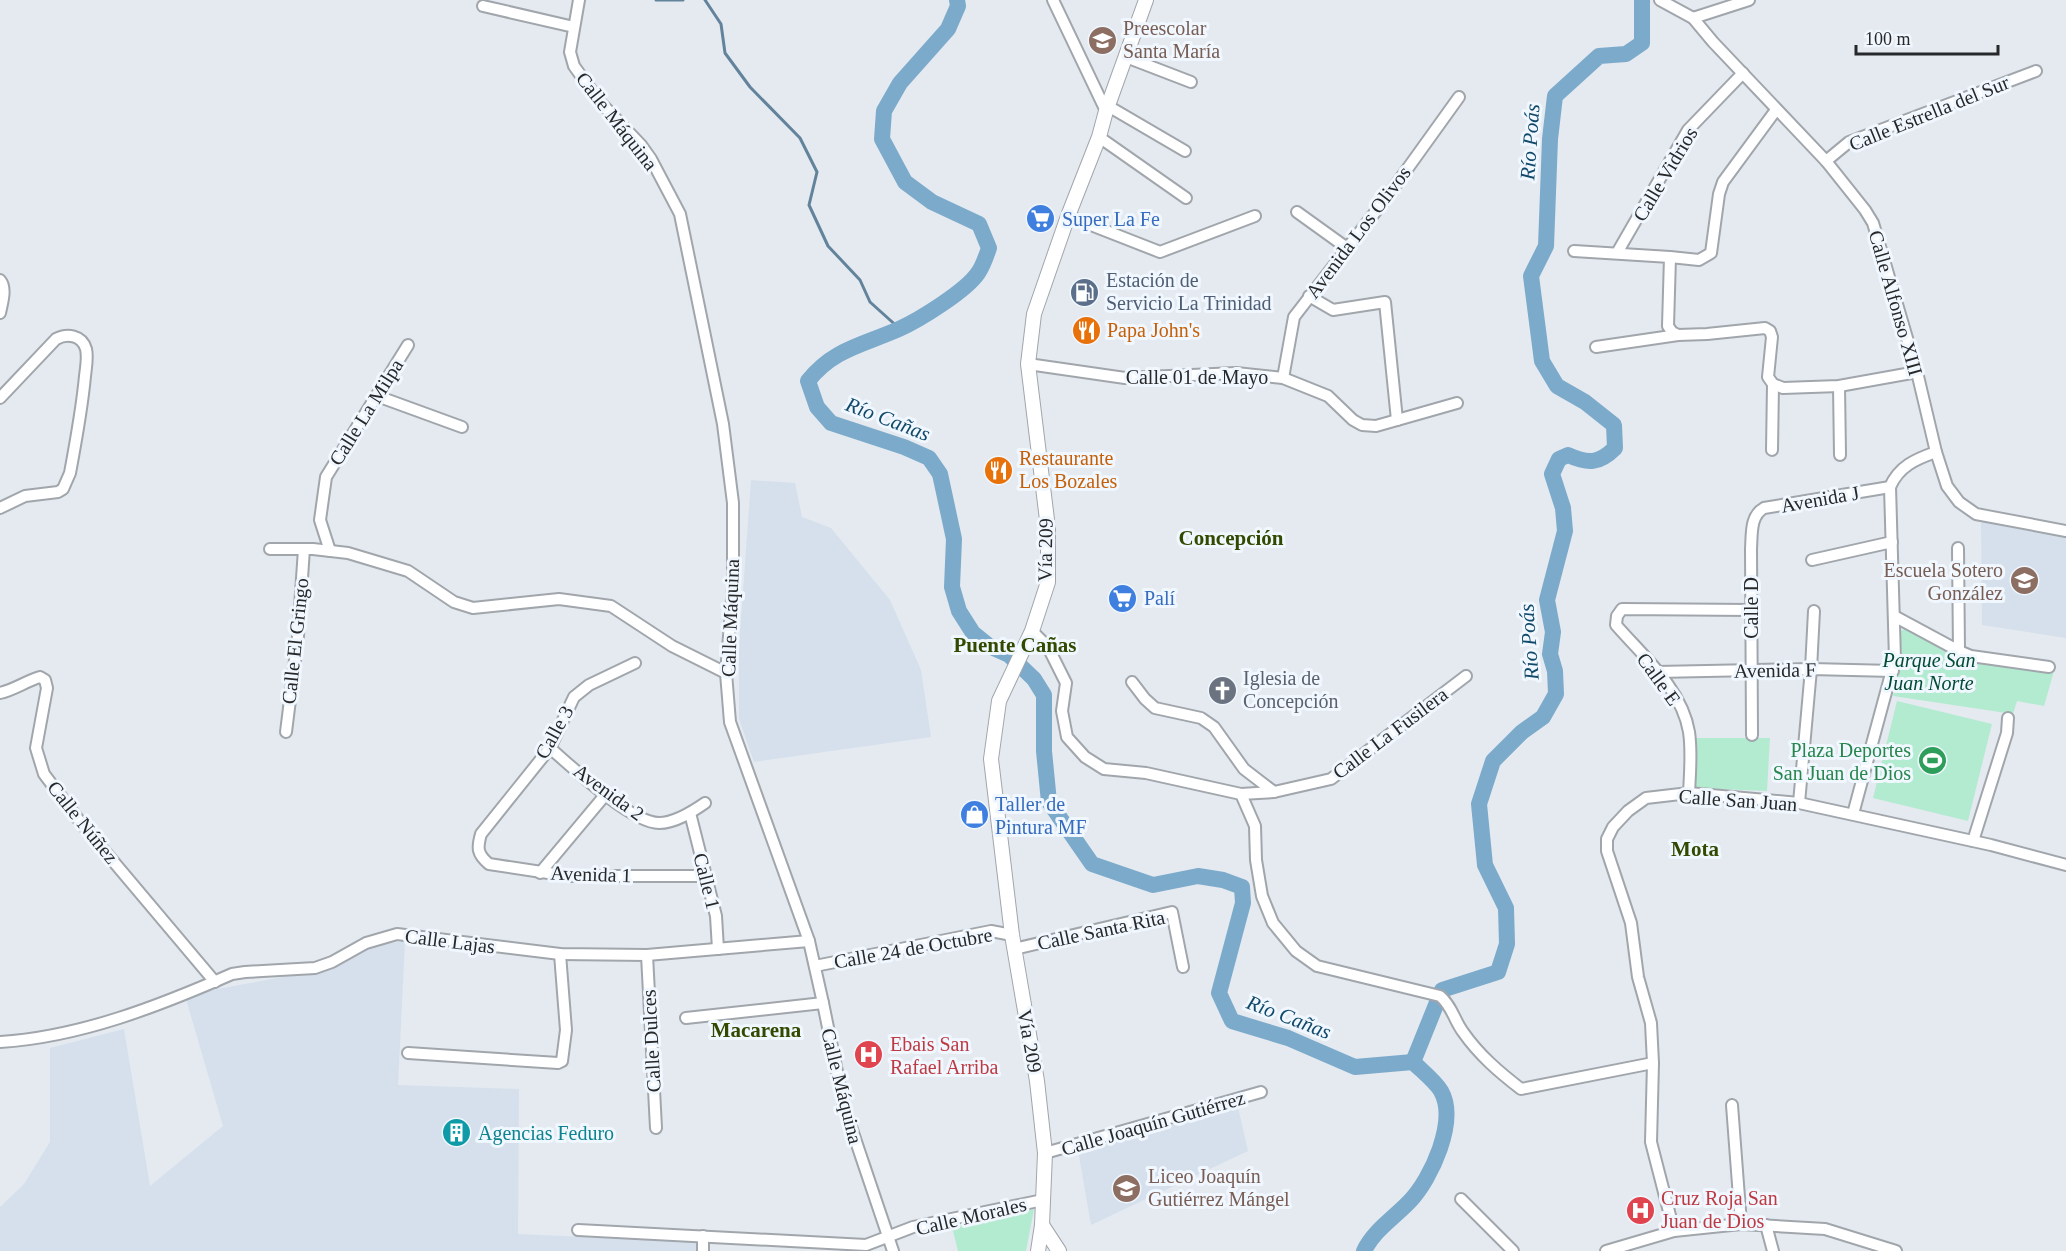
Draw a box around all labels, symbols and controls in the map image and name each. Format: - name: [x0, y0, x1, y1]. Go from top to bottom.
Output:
- place label: Preescolar Santa María: [1123, 17, 1220, 62]
- scale bar: [1856, 18, 1998, 56]
- school or university icon: Preescolar Santa María: [1086, 24, 1118, 56]
- text: 100 m: [1865, 29, 1911, 49]
- street label: Calle Máquina: [571, 68, 662, 175]
- street label: Calle Estrella del Sur: [1846, 71, 2012, 155]
- water label: Río Poás: [1515, 103, 1545, 182]
- street label: Calle Vidrios: [1628, 123, 1702, 225]
- street label: Avenida Los Olivos: [1301, 161, 1415, 302]
- supermarket icon: Super La Fe: [1025, 203, 1057, 235]
- place label: Super La Fe: [1062, 208, 1160, 231]
- street label: Calle Alfonso XIII: [1865, 228, 1927, 378]
- place label: Estación de Servicio La Trinidad: [1106, 269, 1272, 314]
- fuel station icon: Estación de Servicio La Trinidad: [1069, 276, 1101, 308]
- restaurant icon: Papa John's: [1070, 314, 1102, 346]
- place label: Papa John's: [1107, 319, 1200, 342]
- street label: Calle La Milpa: [325, 355, 408, 470]
- street label: Calle 01 de Mayo: [1126, 366, 1268, 389]
- water label: Río Cañas: [842, 392, 933, 446]
- place label: Restaurante Los Bozales: [1019, 447, 1118, 492]
- restaurant icon: Restaurante Los Bozales: [982, 454, 1014, 486]
- street label: Avenida J: [1779, 481, 1861, 517]
- street label: Vía 209: [1033, 518, 1057, 582]
- district label: Concepción: [1179, 526, 1284, 550]
- street label: Calle Máquina: [717, 558, 744, 678]
- place label: Escuela Sotero González: [1884, 559, 2003, 604]
- school or university icon: Escuela Sotero González: [2008, 565, 2040, 597]
- street label: Calle El Gringo: [277, 577, 314, 705]
- street label: Calle D: [1740, 577, 1762, 639]
- supermarket icon: Palí: [1107, 582, 1139, 614]
- place label: Palí: [1144, 587, 1176, 609]
- water label: Río Poás: [1514, 603, 1544, 682]
- district label: Puente Cañas: [953, 633, 1077, 657]
- street label: Calle E: [1633, 648, 1685, 710]
- park label: Parque San Juan Norte: [1881, 649, 1976, 694]
- street label: Avenida F: [1734, 658, 1816, 682]
- place label: Iglesia de Concepción: [1243, 667, 1339, 713]
- church icon: Iglesia de Concepción: [1206, 674, 1238, 706]
- street label: Calle La Fusilera: [1328, 683, 1452, 783]
- street label: Calle 3: [531, 702, 577, 762]
- place label: Plaza Deportes San Juan de Dios: [1773, 739, 1911, 784]
- sports icon: Plaza Deportes San Juan de Dios: [1916, 745, 1948, 777]
- street label: Avenida 2: [570, 759, 648, 825]
- street label: Calle Núñez: [43, 776, 123, 868]
- street label: Calle San Juan: [1678, 785, 1798, 815]
- place label: Taller de Pintura MF: [995, 793, 1087, 838]
- shop icon: Taller de Pintura MF: [958, 799, 990, 831]
- district label: Mota: [1671, 837, 1719, 861]
- street label: Calle 1: [689, 851, 725, 911]
- street label: Avenida 1: [550, 862, 632, 886]
- street label: Calle Santa Rita: [1035, 906, 1167, 954]
- street label: Calle 24 de Octubre: [832, 923, 994, 973]
- street label: Calle Lajas: [404, 925, 496, 958]
- street label: Calle Dulces: [637, 989, 665, 1093]
- water label: Río Cañas: [1243, 990, 1334, 1044]
- street label: Vía 209: [1014, 1008, 1046, 1074]
- district label: Macarena: [711, 1018, 802, 1042]
- street label: Calle Máquina: [816, 1026, 867, 1146]
- place label: Ebais San Rafael Arriba: [890, 1033, 998, 1078]
- hospital icon: Ebais San Rafael Arriba: [853, 1039, 885, 1071]
- street label: Calle Joaquín Gutiérrez: [1059, 1086, 1248, 1161]
- building icon: Agencias Feduro: [441, 1117, 473, 1149]
- place label: Agencias Feduro: [478, 1122, 614, 1145]
- place label: Liceo Joaquín Gutiérrez Mángel: [1148, 1165, 1290, 1211]
- school or university icon: Liceo Joaquín Gutiérrez Mángel: [1111, 1172, 1143, 1204]
- place label: Cruz Roja San Juan de Dios: [1661, 1187, 1778, 1232]
- street label: Calle Morales: [914, 1193, 1029, 1239]
- hospital icon: Cruz Roja San Juan de Dios: [1624, 1194, 1656, 1226]

